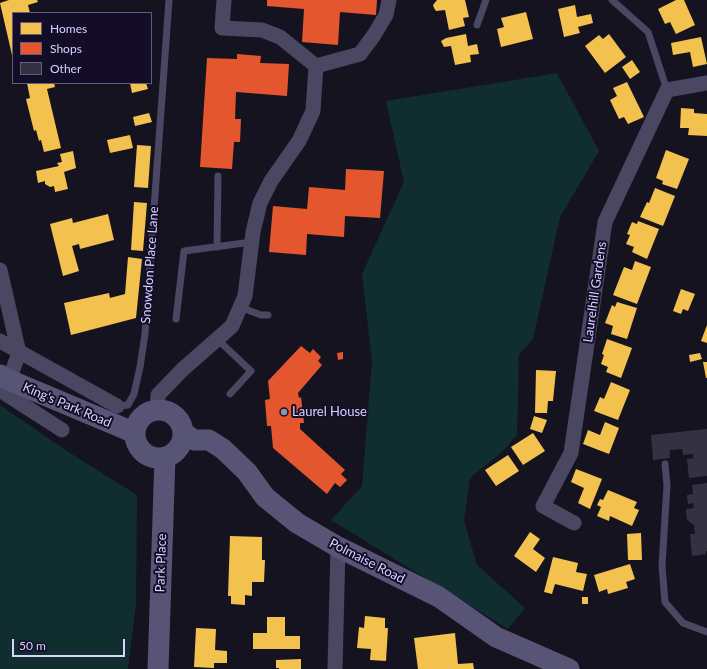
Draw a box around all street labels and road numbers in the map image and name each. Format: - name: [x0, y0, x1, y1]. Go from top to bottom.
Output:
- street label: Snowdon Place Lane: [138, 206, 162, 324]
- street label: Laurelhill Gardens: [580, 240, 610, 344]
- street label: King's Park Road: [20, 379, 114, 431]
- street label: Park Place: [152, 533, 170, 593]
- street label: Polmaise Road: [327, 535, 407, 587]

